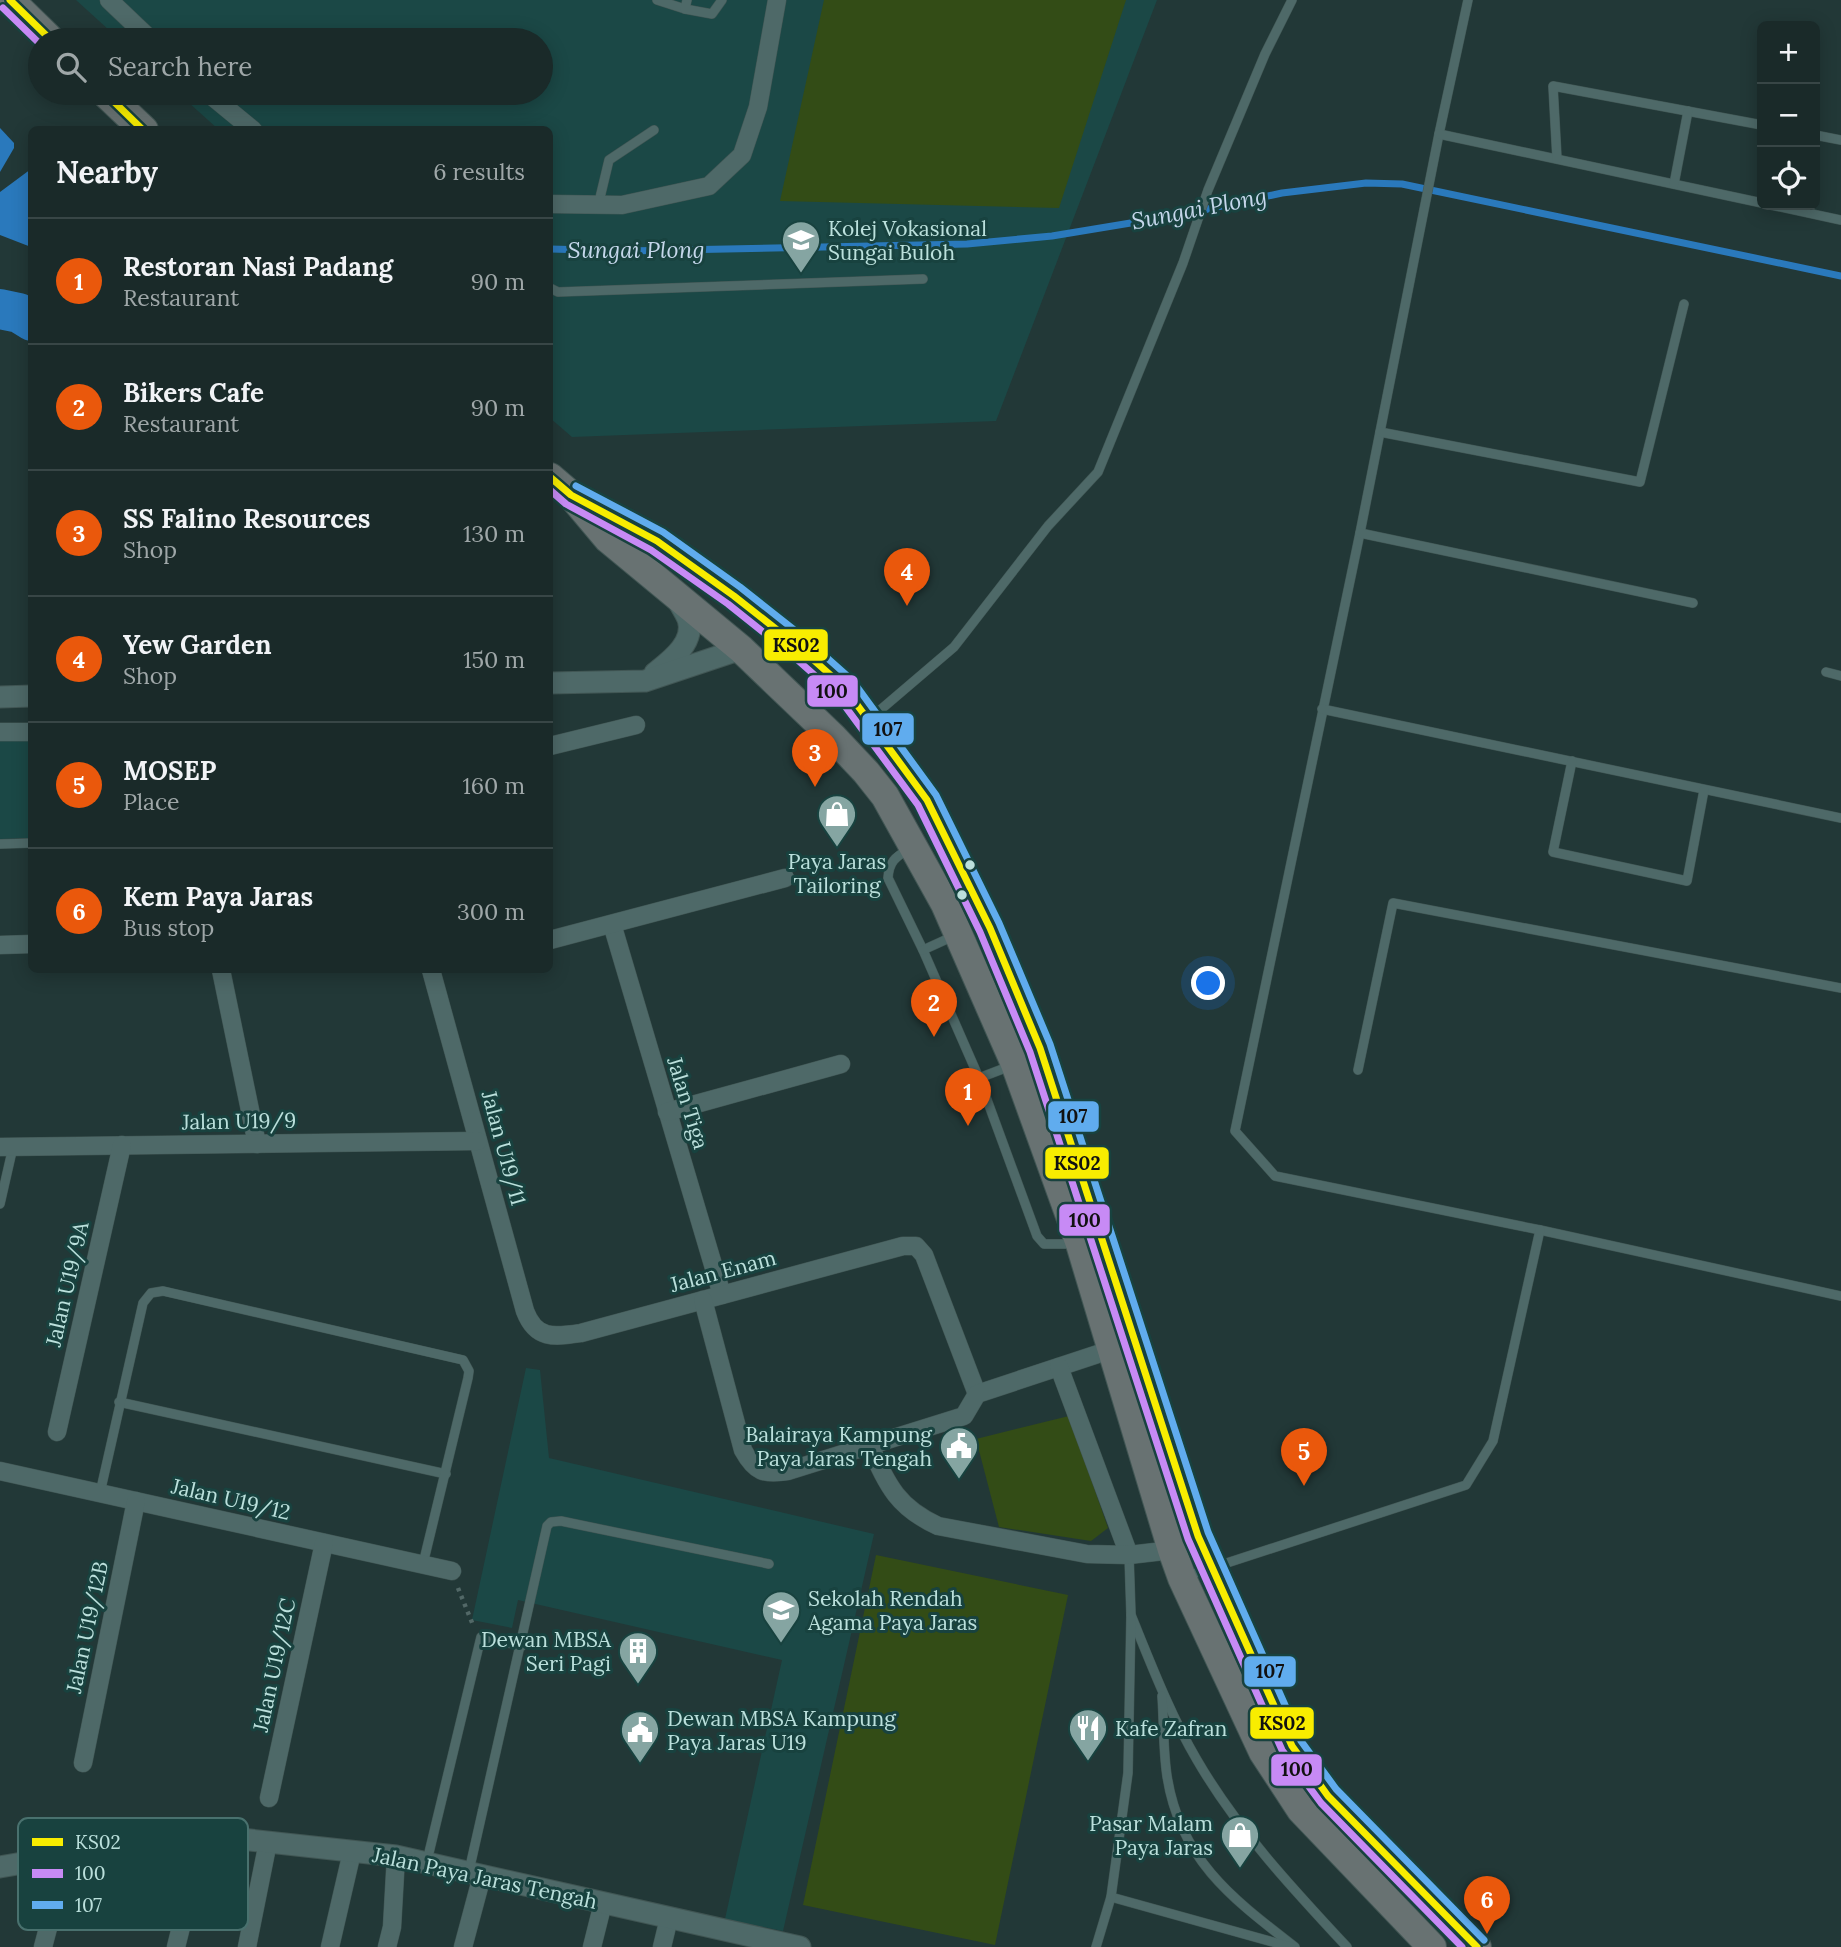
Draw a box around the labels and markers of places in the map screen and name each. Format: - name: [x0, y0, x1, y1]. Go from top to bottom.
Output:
- place label: Kolej Vokasional Sungai Buloh: [828, 215, 987, 266]
- school or university icon: Kolej Vokasional Sungai Buloh: [780, 219, 822, 274]
- pin: 4: [884, 548, 930, 606]
- pin: 3: [792, 729, 838, 787]
- shop icon: Paya Jaras Tailoring: [816, 793, 858, 848]
- place label: Paya Jaras Tailoring: [788, 848, 886, 899]
- unlabelled marker: [963, 858, 977, 872]
- unlabelled marker: [955, 888, 969, 902]
- pin: 2: [911, 979, 957, 1037]
- pin: 1: [945, 1068, 991, 1126]
- place label: Balairaya Kampung Paya Jaras Tengah: [745, 1421, 932, 1472]
- public building icon: Balairaya Kampung Paya Jaras Tengah: [938, 1425, 980, 1480]
- pin: 5: [1281, 1428, 1327, 1486]
- place label: Sekolah Rendah Agama Paya Jaras: [807, 1585, 977, 1636]
- school or university icon: Sekolah Rendah Agama Paya Jaras: [760, 1589, 802, 1644]
- place label: Dewan MBSA Seri Pagi: [481, 1626, 612, 1677]
- building icon: Dewan MBSA Seri Pagi: [617, 1630, 659, 1685]
- place label: Dewan MBSA Kampung Paya Jaras U19: [667, 1705, 896, 1756]
- restaurant icon: Kafe Zafran: [1067, 1707, 1109, 1762]
- public building icon: Dewan MBSA Kampung Paya Jaras U19: [619, 1709, 661, 1764]
- place label: Kafe Zafran: [1115, 1715, 1228, 1742]
- place label: Pasar Malam Paya Jaras: [1089, 1810, 1213, 1861]
- shop icon: Pasar Malam Paya Jaras: [1219, 1814, 1261, 1869]
- pin: 6: [1464, 1876, 1510, 1934]

